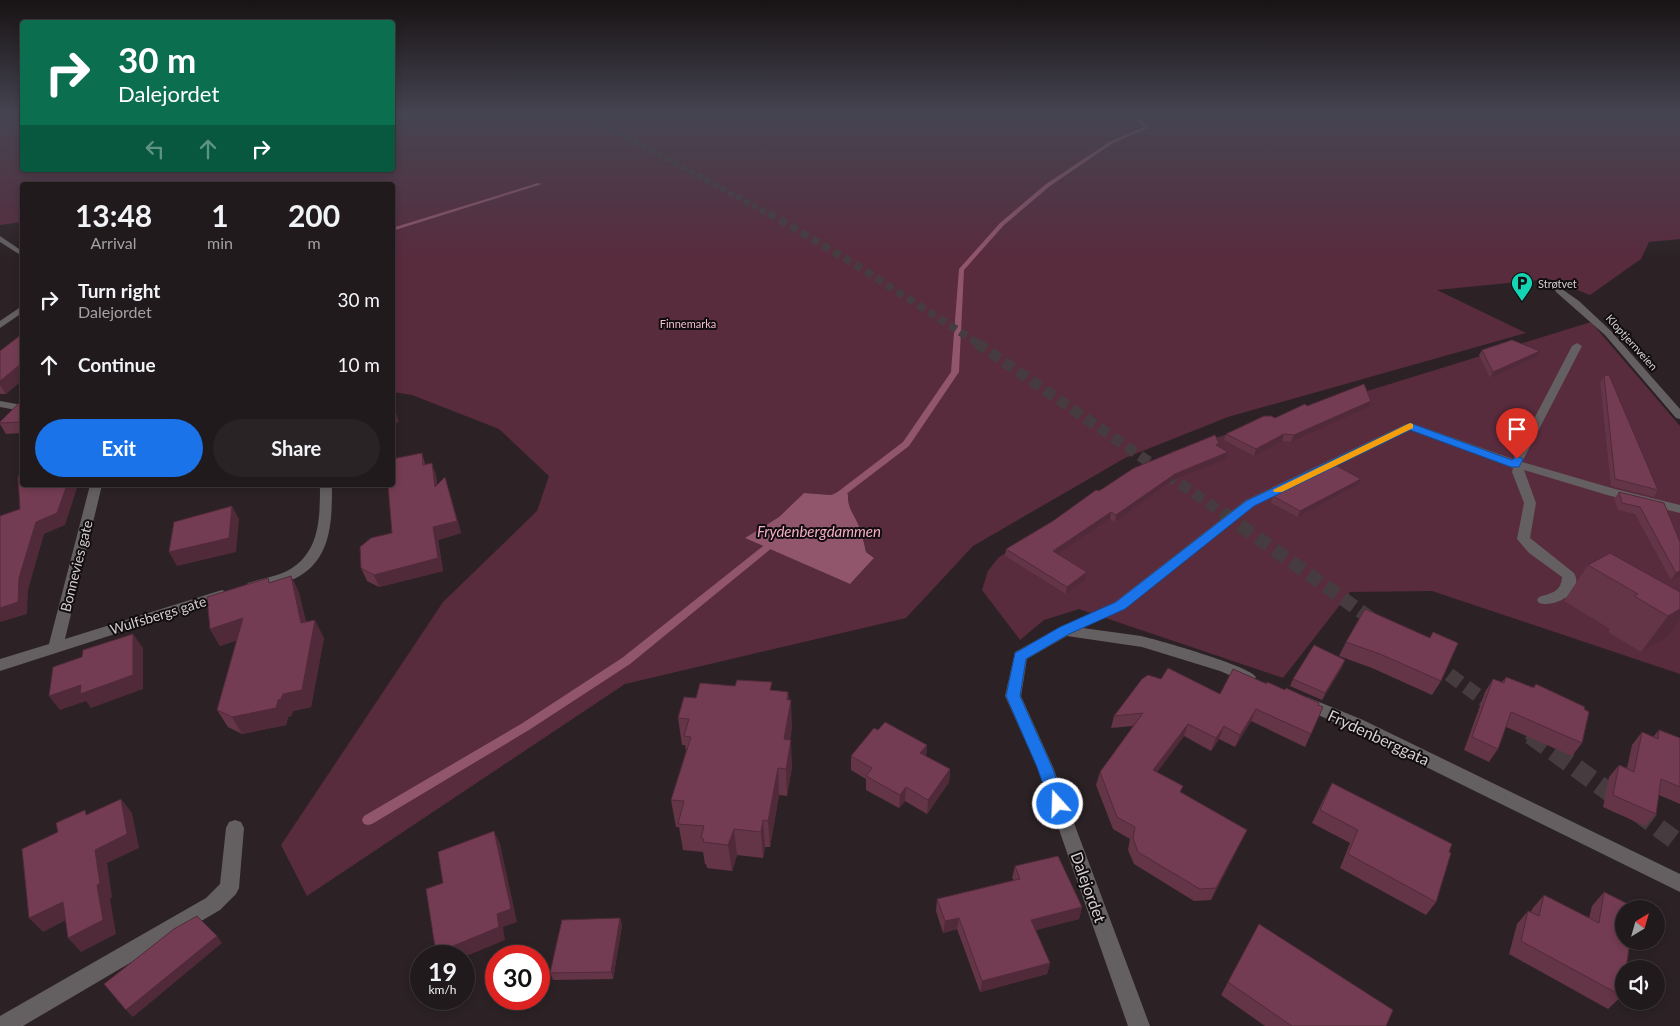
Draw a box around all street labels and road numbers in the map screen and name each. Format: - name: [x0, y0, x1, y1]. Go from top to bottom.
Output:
- street label: Kloptjernveien: [1604, 311, 1660, 373]
- street label: Bonnevies gate: [56, 518, 96, 614]
- street label: Wulfsbergs gate: [108, 592, 208, 638]
- street label: Frydenberggata: [1325, 705, 1433, 769]
- street label: Dalejordet: [1067, 849, 1111, 925]

